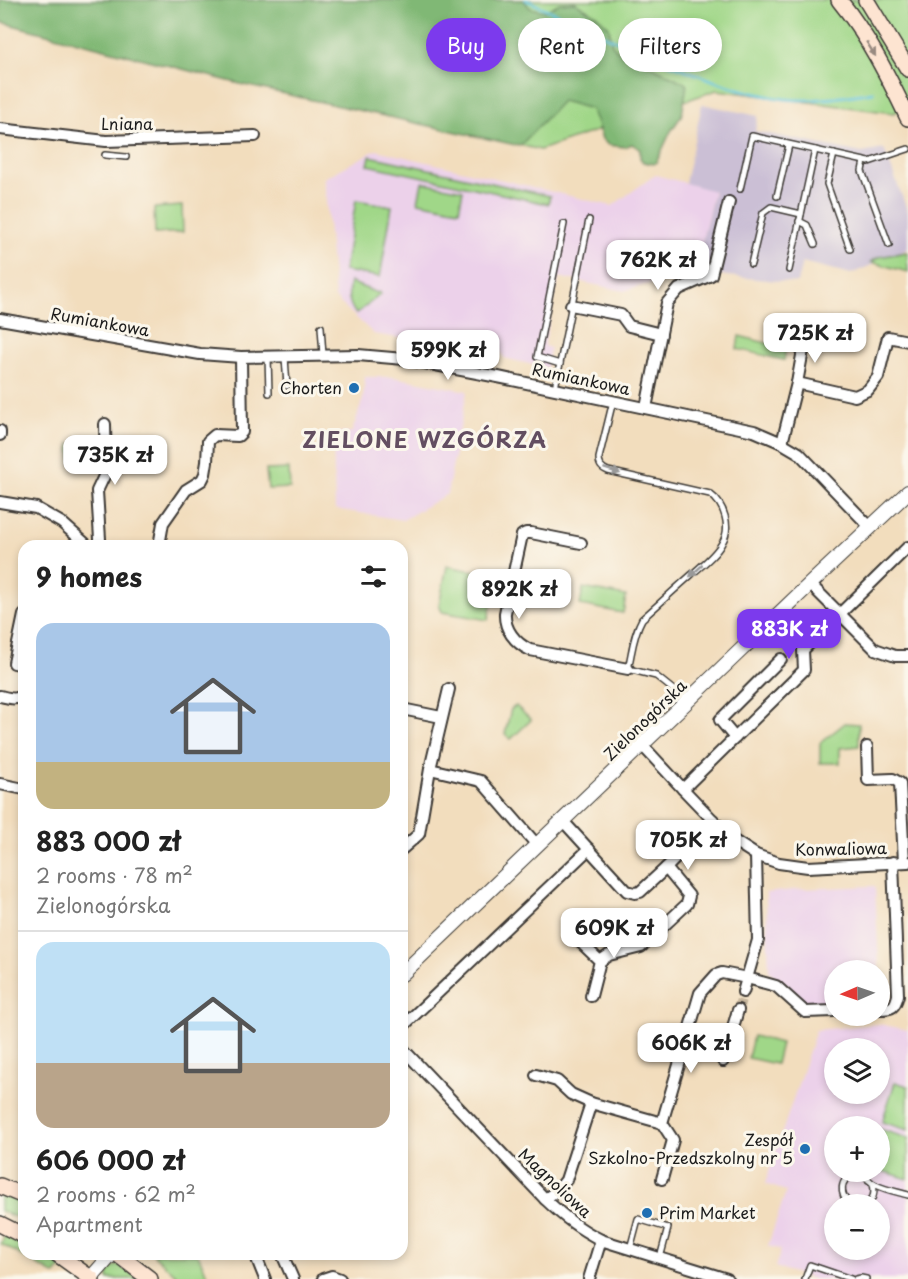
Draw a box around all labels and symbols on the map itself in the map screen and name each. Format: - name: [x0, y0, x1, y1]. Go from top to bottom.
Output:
- one-way arrow: [865, 40, 877, 56]
- street label: Lniana: [101, 111, 153, 135]
- pin: 762K zł: [603, 240, 713, 291]
- street label: Rumiankowa: [49, 301, 151, 341]
- pin: 725K zł: [760, 313, 870, 364]
- pin: 599K zł: [393, 330, 503, 381]
- street label: Rumiankowa: [530, 356, 632, 400]
- place label: Chorten: [280, 375, 342, 399]
- marker: Chorten: [347, 381, 361, 395]
- district label: ZIELONE WZGÓRZA: [302, 422, 548, 455]
- pin: 735K zł: [60, 435, 170, 486]
- one-way arrow: [603, 467, 621, 476]
- one-way arrow: [688, 564, 703, 578]
- pin: 892K zł: [464, 569, 574, 620]
- pin: 883K zł: [734, 609, 844, 660]
- street label: Zielonogórska: [597, 673, 691, 765]
- pin: 705K zł: [633, 820, 743, 871]
- street label: Konwaliowa: [795, 835, 887, 861]
- pin: 609K zł: [559, 908, 669, 959]
- north arrow: [824, 960, 890, 1026]
- pin: 606K zł: [636, 1023, 746, 1074]
- place label: Zespół Szkolno-Przedszkolny nr 5: [588, 1127, 794, 1169]
- street label: Magnoliowa: [514, 1142, 598, 1223]
- marker: Zespół Szkolno-Przedszkolny nr 5: [798, 1142, 812, 1156]
- place label: Prim Market: [659, 1200, 756, 1224]
- marker: Prim Market: [640, 1206, 654, 1220]

